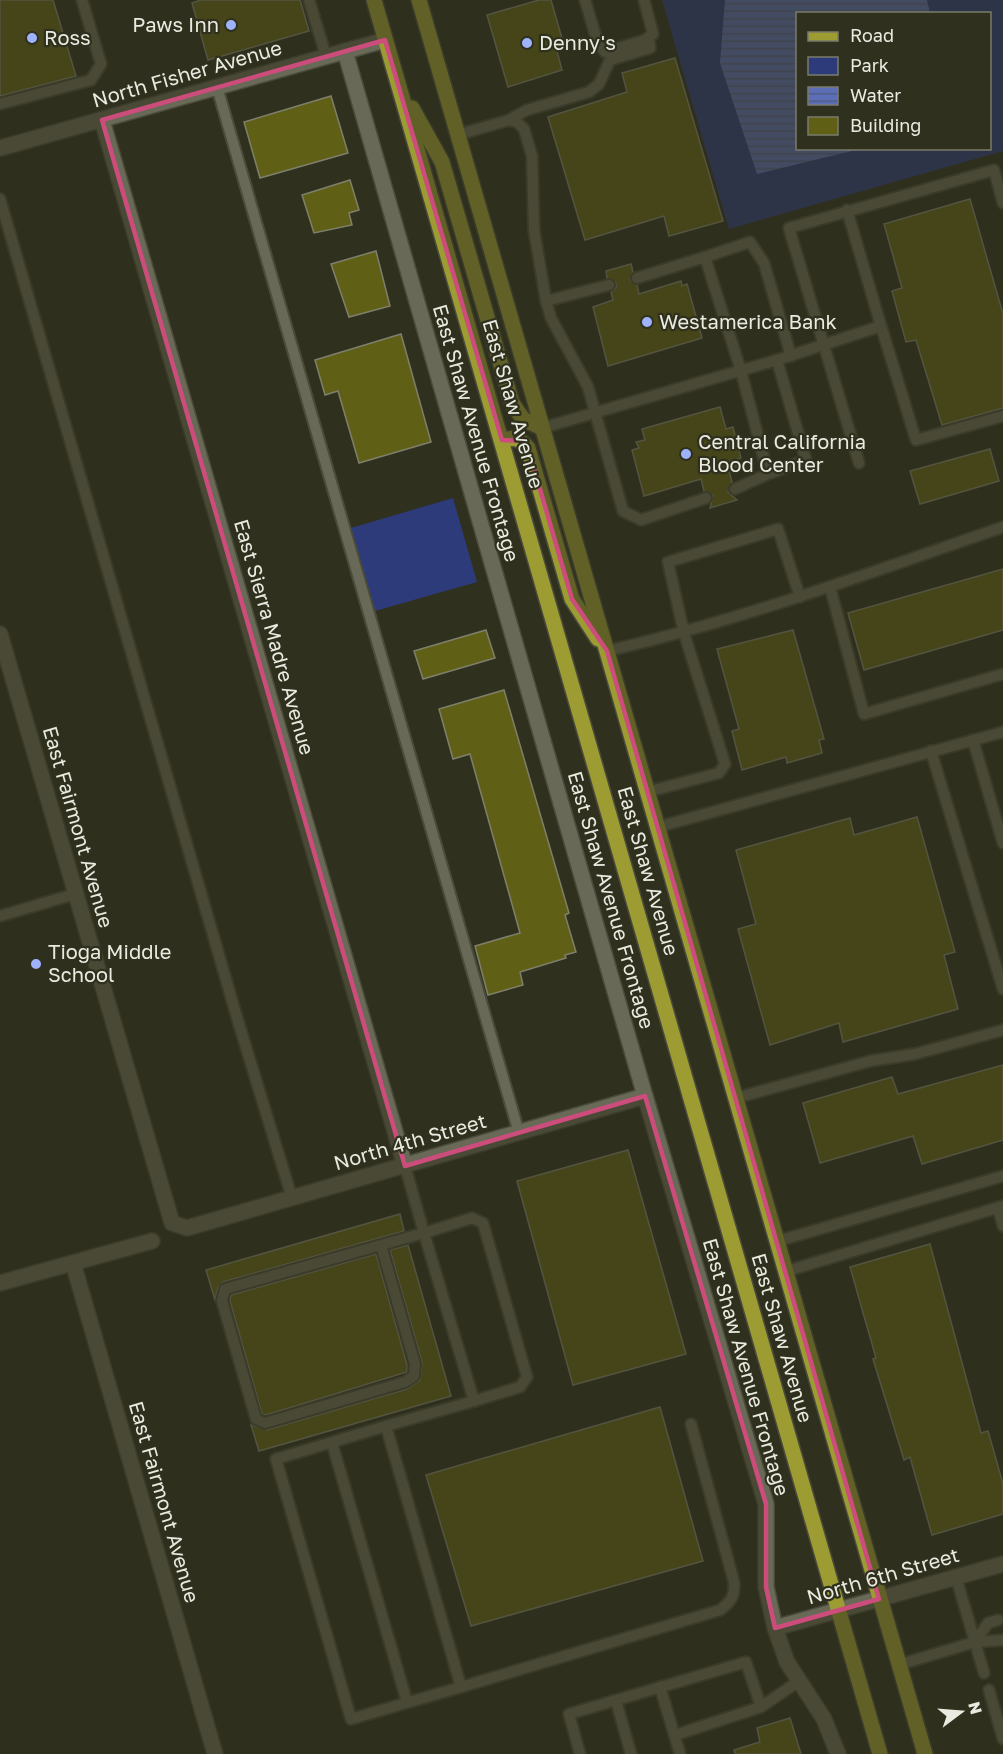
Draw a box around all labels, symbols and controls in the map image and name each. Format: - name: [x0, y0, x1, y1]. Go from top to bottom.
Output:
- place label: Paws Inn: [132, 12, 219, 36]
- legend: [796, 12, 991, 150]
- marker: Paws Inn: [224, 18, 238, 32]
- text: Road: [850, 24, 894, 46]
- place label: Ross: [44, 25, 91, 49]
- place label: Denny's: [539, 30, 616, 54]
- marker: Ross: [25, 31, 39, 45]
- street label: North Fisher Avenue: [89, 35, 284, 112]
- marker: Denny's: [520, 36, 534, 50]
- text: Park: [850, 54, 889, 76]
- text: Water: [850, 84, 901, 106]
- text: Building: [850, 114, 921, 136]
- street label: East Shaw Avenue Frontage: [429, 301, 525, 564]
- place label: Westamerica Bank: [659, 309, 837, 333]
- marker: Westamerica Bank: [640, 315, 654, 329]
- street label: East Shaw Avenue: [478, 316, 550, 491]
- place label: Central California Blood Center: [698, 429, 866, 476]
- marker: Central California Blood Center: [679, 447, 693, 461]
- street label: East Sierra Madre Avenue: [230, 516, 320, 757]
- street label: East Fairmont Avenue: [39, 723, 119, 930]
- street label: East Shaw Avenue Frontage: [564, 768, 660, 1031]
- street label: East Shaw Avenue: [613, 783, 685, 958]
- place label: Tioga Middle School: [48, 939, 171, 986]
- marker: Tioga Middle School: [29, 957, 43, 971]
- street label: North 4th Street: [331, 1108, 489, 1174]
- street label: East Shaw Avenue Frontage: [699, 1235, 795, 1498]
- street label: East Shaw Avenue: [747, 1250, 819, 1425]
- street label: East Fairmont Avenue: [125, 1398, 205, 1605]
- street label: North 6th Street: [804, 1542, 962, 1608]
- north arrow: [931, 1682, 991, 1742]
- text: N: [964, 1699, 987, 1716]

